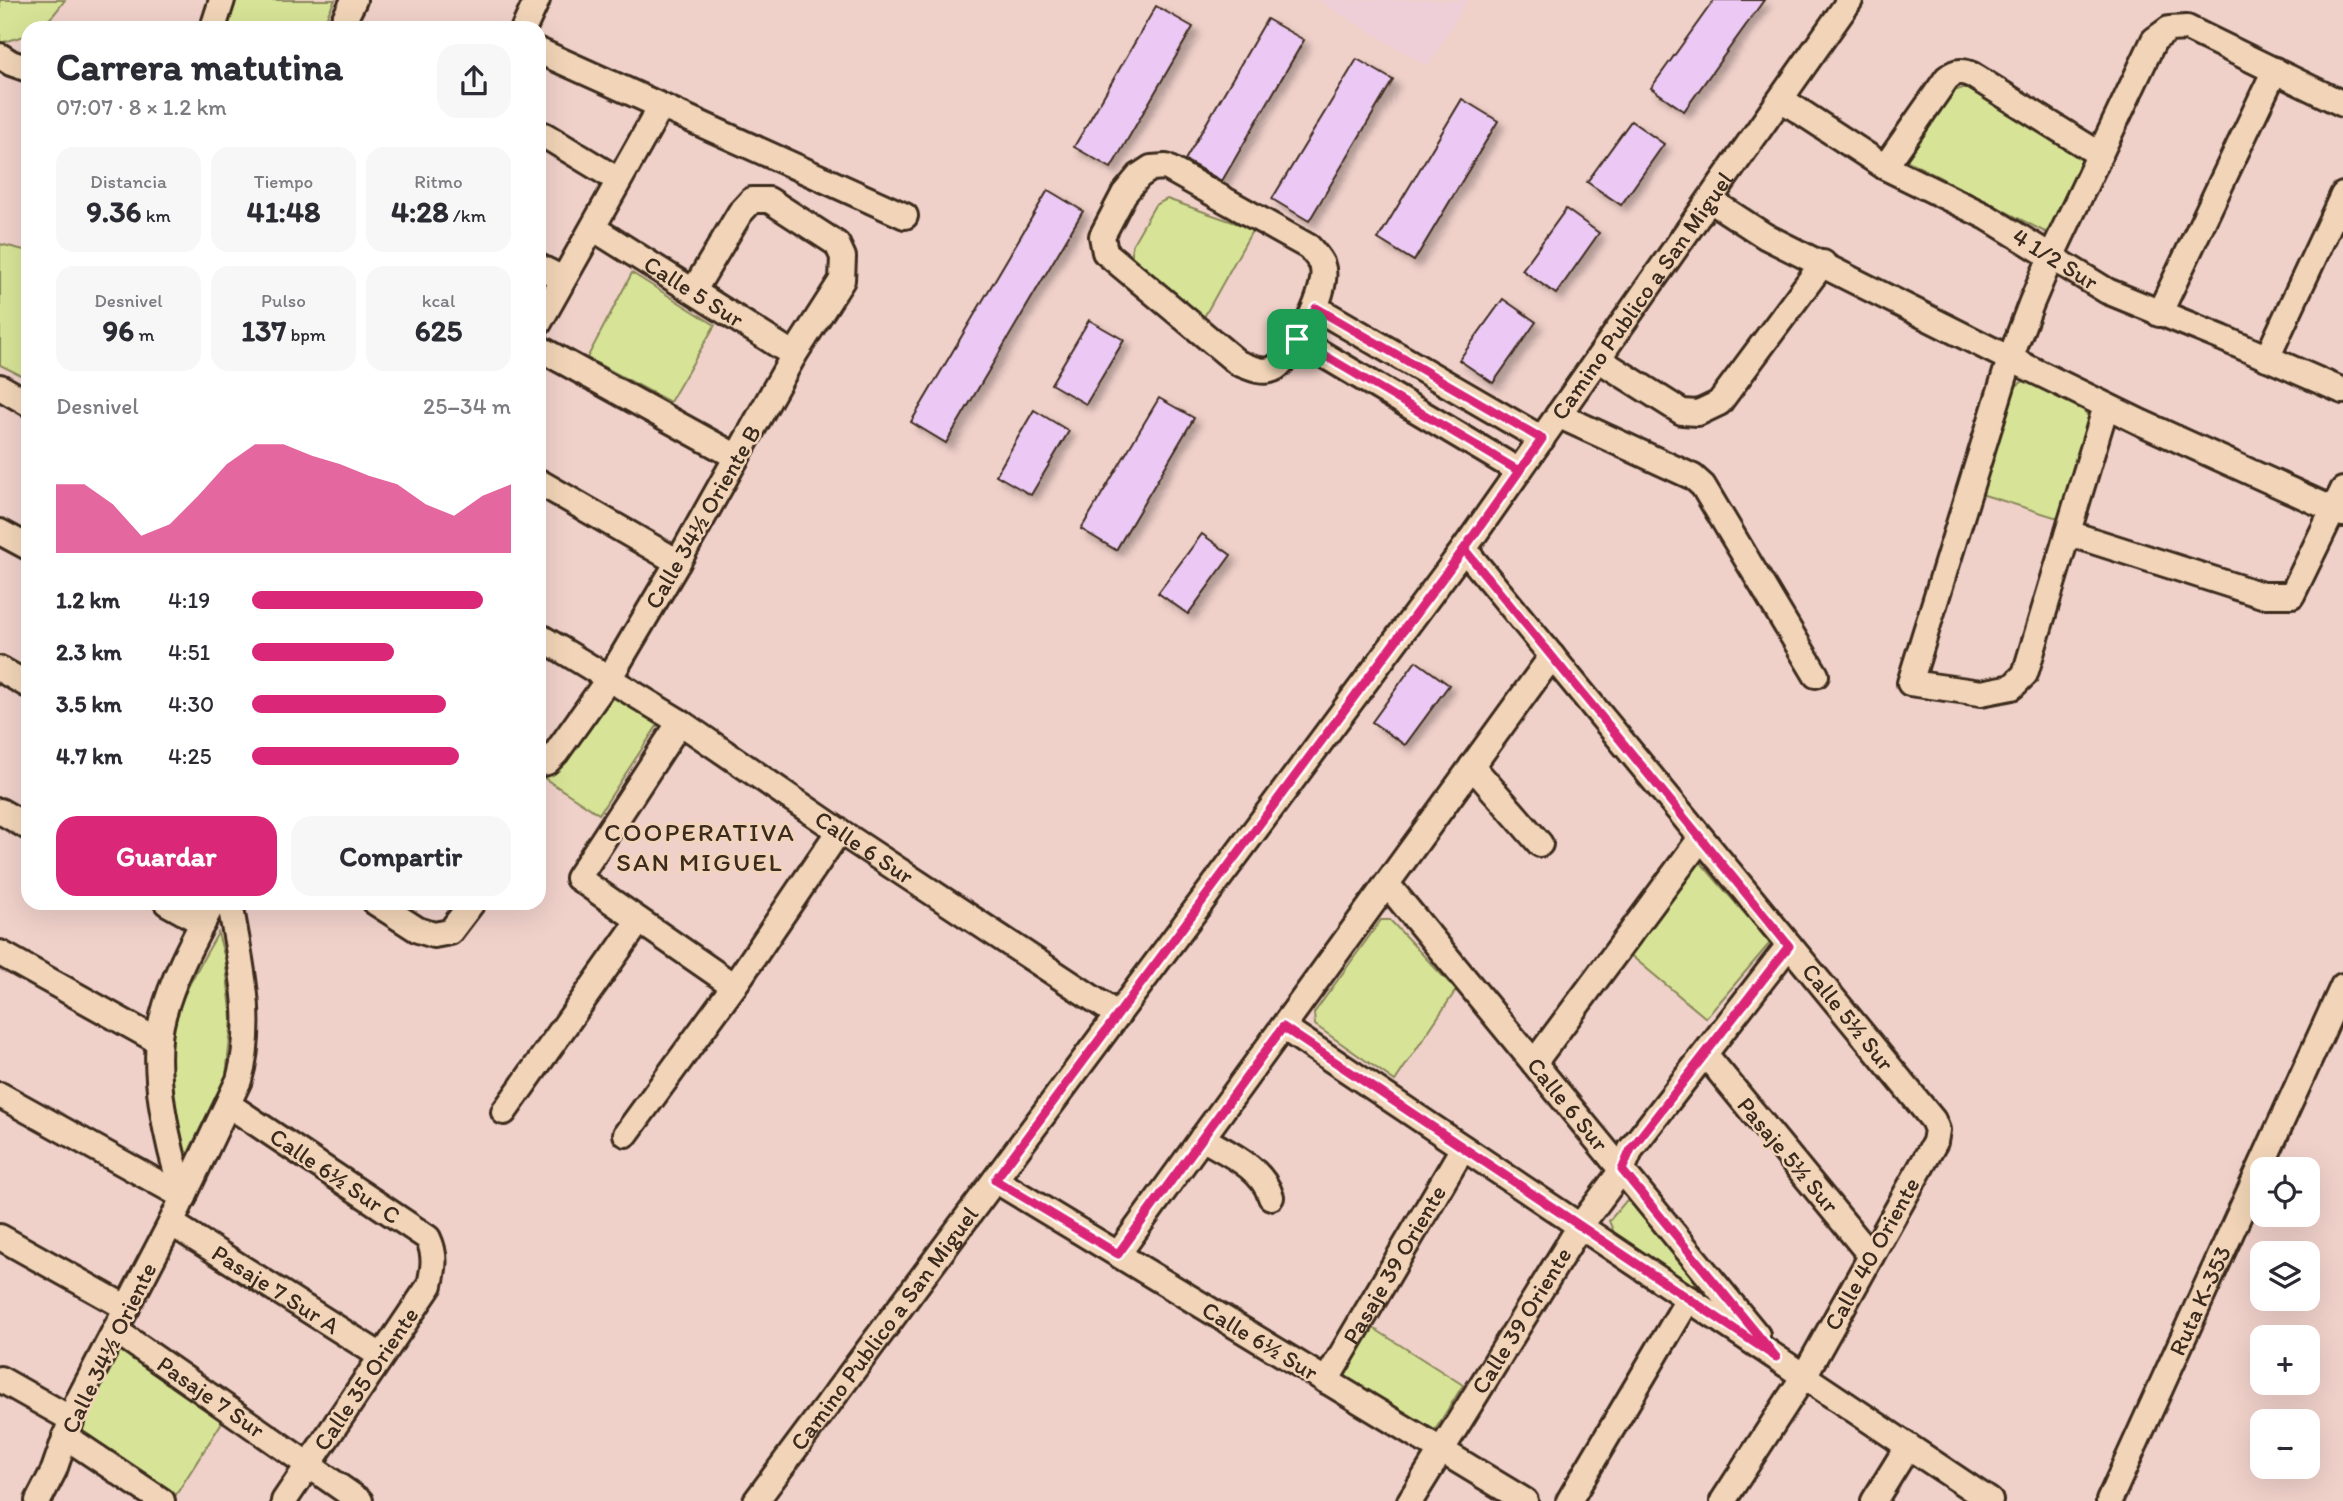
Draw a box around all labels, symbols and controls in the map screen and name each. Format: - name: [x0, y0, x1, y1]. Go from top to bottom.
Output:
- text: Carrera matutina: [56, 44, 343, 90]
- button: share: [437, 44, 511, 118]
- text: 07:07 · 8 × 1.2 km: [56, 93, 227, 121]
- street label: Camino Publico a San Miguel: [1544, 165, 1739, 425]
- text: Distancia: [90, 170, 167, 193]
- text: Tiempo: [254, 170, 313, 193]
- text: Ritmo: [414, 170, 463, 193]
- text: 9.36: [86, 193, 141, 230]
- text: 41:48: [247, 193, 320, 230]
- text: 4:28: [391, 193, 449, 230]
- text: km: [141, 204, 171, 227]
- text: /km: [449, 204, 486, 227]
- street label: 4 1/2 Sur: [2007, 221, 2104, 296]
- street label: Calle 5 Sur: [638, 249, 750, 334]
- text: Desnivel: [94, 289, 163, 312]
- text: Pulso: [261, 289, 306, 312]
- text: kcal: [422, 289, 455, 312]
- pin: [1267, 309, 1327, 369]
- text: 96: [103, 312, 134, 349]
- text: 137: [241, 312, 286, 349]
- text: 625: [415, 312, 462, 349]
- icon: arrive: [1278, 320, 1316, 358]
- text: m: [134, 323, 154, 346]
- text: bpm: [286, 323, 326, 346]
- text: Desnivel: [56, 392, 139, 420]
- text: 25–34 m: [423, 392, 511, 420]
- street label: Calle 34½ Oriente B: [638, 420, 767, 614]
- text: 1.2 km: [56, 586, 120, 614]
- text: 4:19: [168, 586, 210, 614]
- text: 2.3 km: [56, 638, 122, 666]
- text: 4:51: [168, 638, 210, 666]
- text: 3.5 km: [56, 690, 122, 718]
- text: 4:30: [168, 690, 214, 718]
- text: 4.7 km: [56, 742, 122, 770]
- text: 4:25: [168, 742, 212, 770]
- street label: Calle 6 Sur: [809, 804, 920, 891]
- button: Guardar: [56, 816, 277, 896]
- button: Compartir: [291, 816, 511, 896]
- district label: COOPERATIVA SAN MIGUEL: [604, 816, 796, 878]
- street label: Calle 5½ Sur: [1796, 957, 1901, 1077]
- street label: Calle 6 Sur: [1521, 1051, 1615, 1157]
- street label: Pasaje 5½ Sur: [1731, 1091, 1846, 1219]
- street label: Calle 6½ Sur C: [264, 1121, 406, 1230]
- map controls: [2250, 1157, 2320, 1479]
- button: locate: [2250, 1157, 2320, 1227]
- street label: Calle 40 Oriente: [1817, 1172, 1926, 1335]
- street label: Pasaje 39 Oriente: [1336, 1180, 1452, 1349]
- street label: Camino Publico a San Miguel: [784, 1200, 984, 1456]
- street label: Pasaje 7 Sur A: [207, 1238, 345, 1340]
- street label: Ruta K-353: [2162, 1241, 2237, 1360]
- button: layers: [2250, 1241, 2320, 1311]
- street label: Calle 39 Oriente: [1465, 1242, 1577, 1399]
- street label: Calle 34½ Oriente: [55, 1257, 163, 1438]
- street label: Calle 6½ Sur: [1197, 1295, 1324, 1387]
- street label: Calle 35 Oriente: [307, 1301, 424, 1456]
- button: +: [2250, 1325, 2320, 1395]
- street label: Pasaje 7 Sur: [152, 1349, 271, 1444]
- button: −: [2250, 1409, 2320, 1479]

